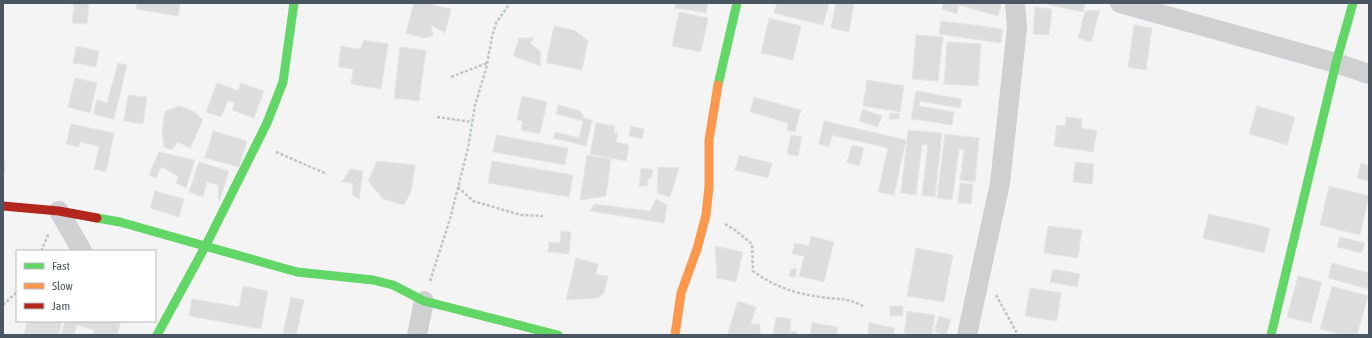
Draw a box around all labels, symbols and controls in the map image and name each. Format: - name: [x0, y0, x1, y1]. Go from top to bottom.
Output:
- legend: [16, 250, 156, 322]
- text: Fast: [52, 259, 70, 273]
- text: Slow: [52, 279, 73, 293]
- text: Jam: [52, 299, 70, 313]

